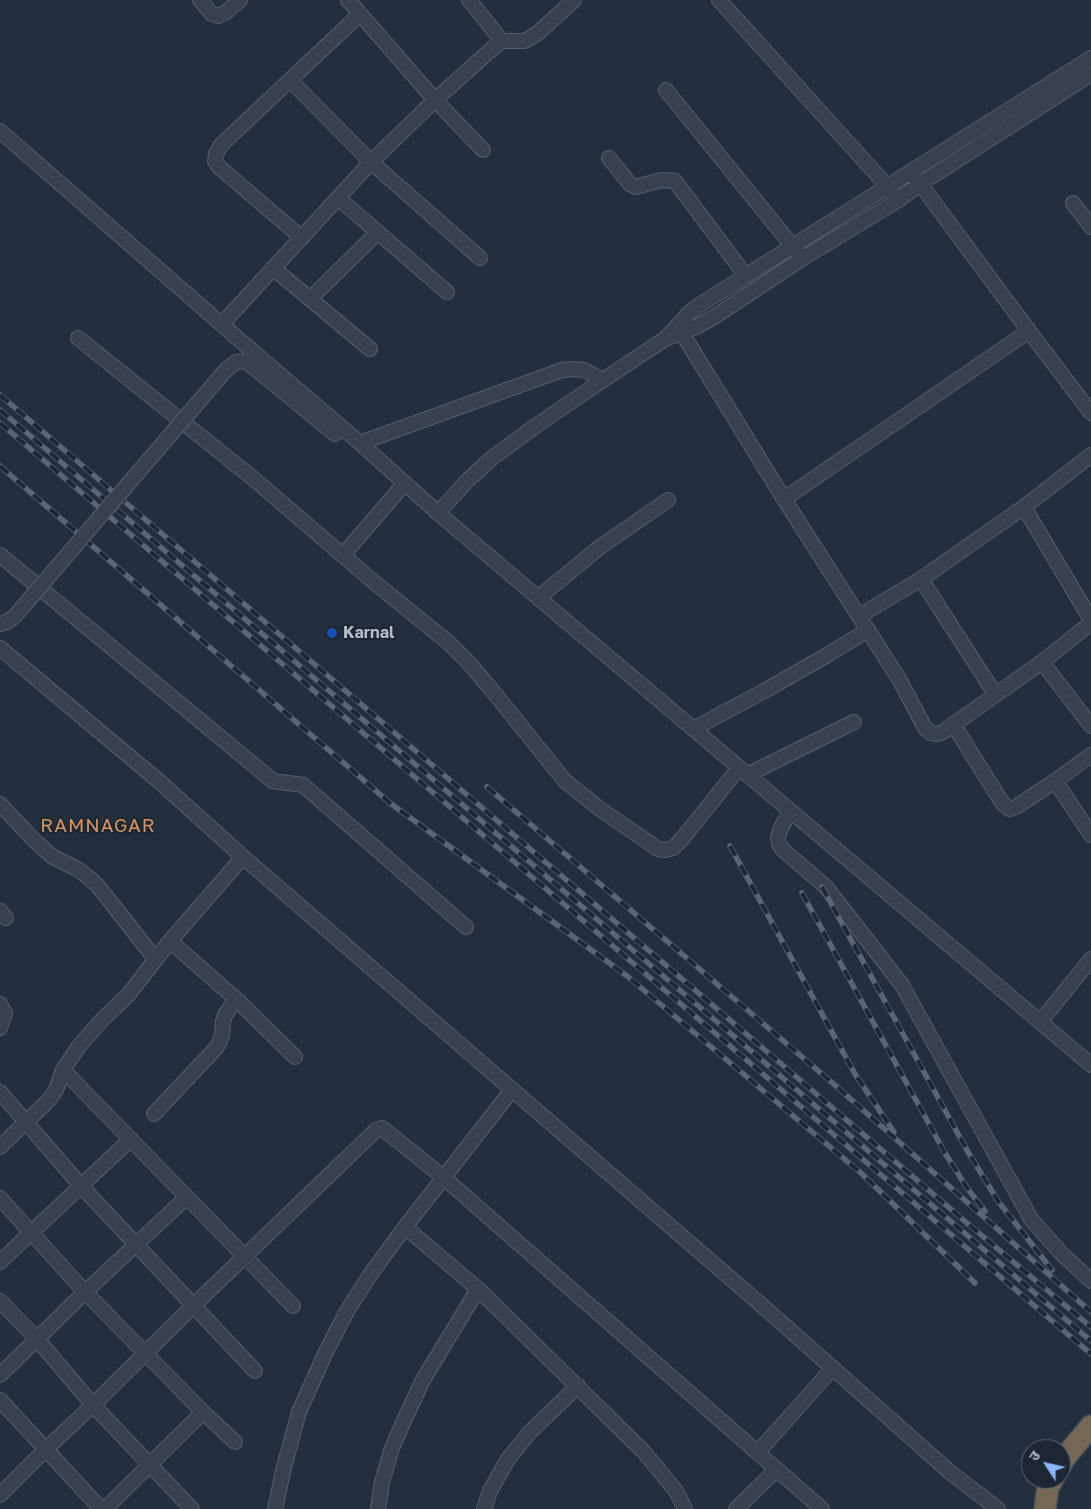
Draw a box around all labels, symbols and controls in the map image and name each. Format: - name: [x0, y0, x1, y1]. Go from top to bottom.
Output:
- place label: Karnal: [343, 623, 394, 643]
- marker: Karnal: [325, 626, 339, 640]
- district label: RAMNAGAR: [39, 815, 157, 837]
- north arrow: [1021, 1439, 1071, 1489]
- text: उ: [1025, 1447, 1043, 1464]

